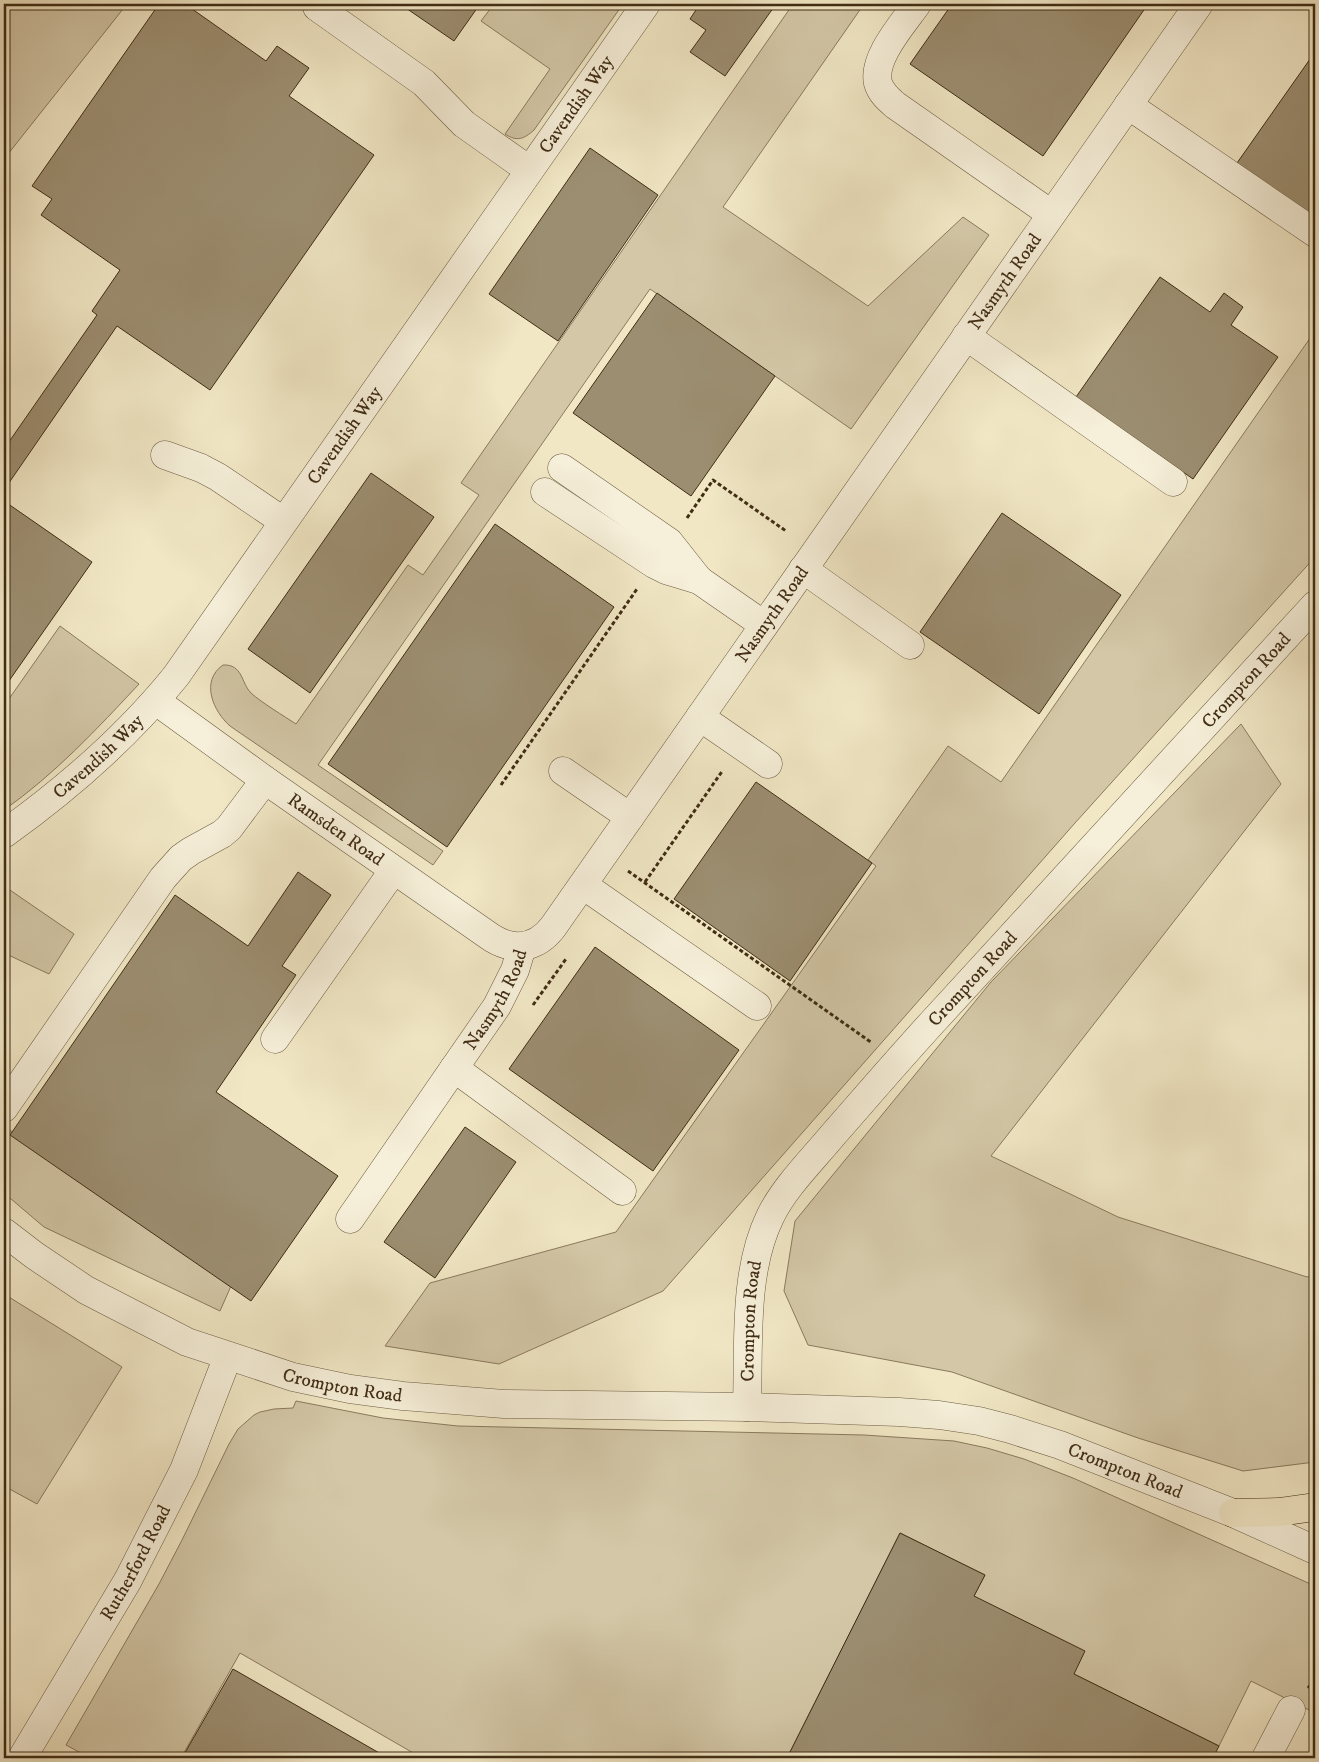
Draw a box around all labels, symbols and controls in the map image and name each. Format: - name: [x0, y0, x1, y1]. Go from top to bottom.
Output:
- street label: Cavendish Way: [534, 50, 619, 158]
- street label: Nasmyth Road: [963, 229, 1047, 334]
- street label: Cavendish Way: [302, 381, 387, 489]
- street label: Nasmyth Road: [730, 561, 814, 667]
- street label: Crompton Road: [1197, 627, 1296, 733]
- street label: Cavendish Way: [48, 709, 149, 804]
- street label: Ramsden Road: [283, 788, 389, 871]
- street label: Crompton Road: [923, 926, 1022, 1031]
- street label: Nasmyth Road: [459, 946, 532, 1054]
- street label: Crompton Road: [736, 1258, 767, 1382]
- street label: Crompton Road: [279, 1363, 404, 1407]
- street label: Crompton Road: [1065, 1438, 1186, 1504]
- street label: Rutherford Road: [95, 1501, 176, 1625]

